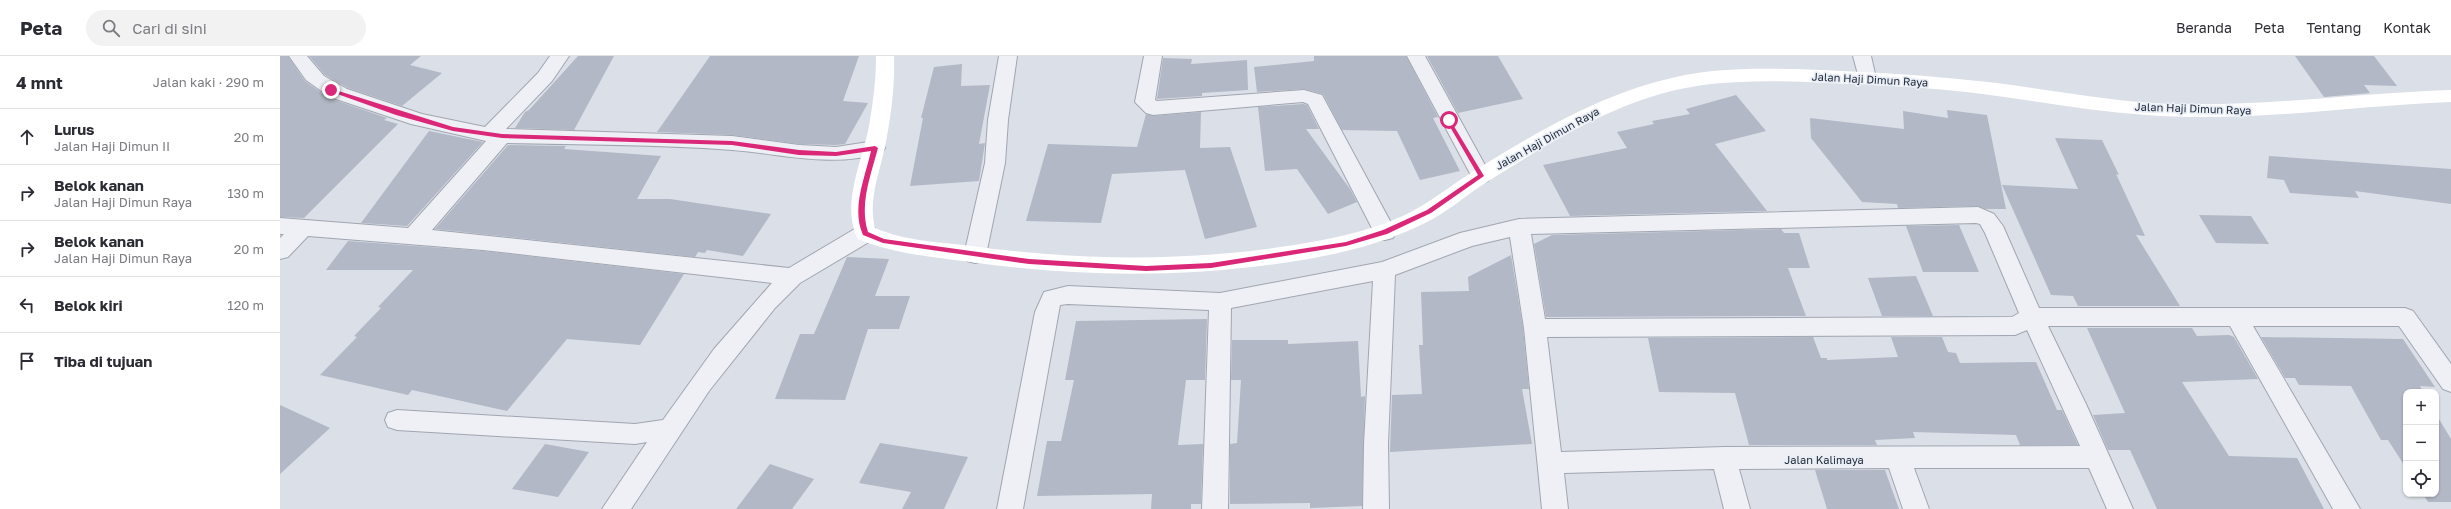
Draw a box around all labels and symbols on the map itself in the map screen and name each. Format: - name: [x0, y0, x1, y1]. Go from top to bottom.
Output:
- street label: Jalan Haji Dimun Raya: [1811, 69, 1929, 89]
- route end: [322, 81, 340, 99]
- street label: Jalan Haji Dimun Raya: [2134, 99, 2252, 117]
- street label: Jalan Haji Dimun Raya: [1493, 104, 1601, 172]
- route start: [1440, 111, 1458, 129]
- street label: Jalan Kalimaya: [1784, 453, 1864, 466]

